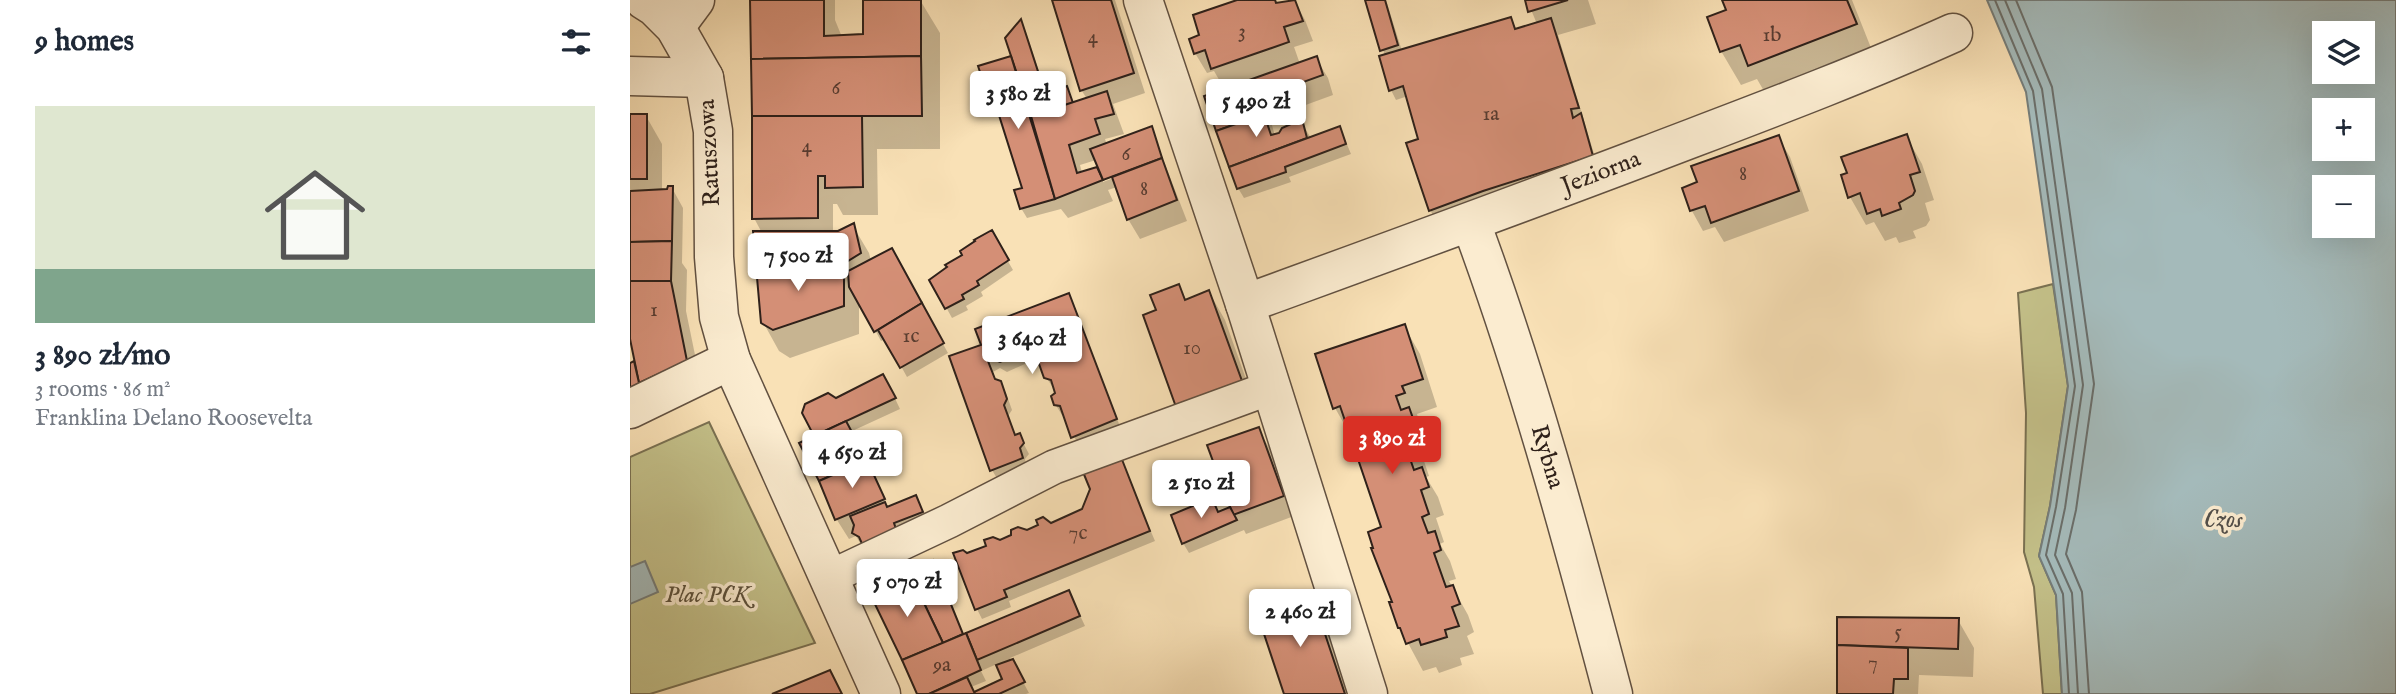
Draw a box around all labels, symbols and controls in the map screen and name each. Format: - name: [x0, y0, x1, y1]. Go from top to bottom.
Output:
- house number: 3: [1238, 18, 1246, 45]
- map controls: [2312, 21, 2375, 238]
- button: layers: [2312, 21, 2375, 84]
- house number: 1b: [1762, 22, 1782, 49]
- text: 9 homes: [35, 23, 134, 61]
- icon: filters: [557, 23, 595, 61]
- house number: 4: [1088, 24, 1099, 51]
- pin: 3 580 zł: [946, 72, 1090, 131]
- house number: 6: [832, 75, 842, 102]
- text: 3 580 zł: [986, 79, 1050, 108]
- pin: 5 490 zł: [1184, 80, 1328, 139]
- text: 5 490 zł: [1222, 87, 1290, 116]
- street label: Ratuszowa: [692, 98, 728, 208]
- button: +: [2312, 98, 2375, 161]
- house number: 1a: [1483, 101, 1500, 128]
- house number: 4: [802, 133, 813, 160]
- house number: 6: [1122, 141, 1132, 168]
- street label: Jeziorna: [1554, 144, 1646, 203]
- icon: home: [252, 152, 378, 278]
- house number: 8: [1739, 161, 1747, 188]
- button: −: [2312, 175, 2375, 238]
- house number: 8: [1140, 176, 1148, 203]
- pin: 7 500 zł: [726, 233, 870, 293]
- text: 7 500 zł: [764, 241, 832, 270]
- house number: 1: [650, 297, 658, 324]
- pin: 3 640 zł: [960, 316, 1104, 376]
- house number: 1c: [903, 323, 919, 350]
- text: 3 640 zł: [998, 324, 1066, 353]
- house number: 10: [1183, 335, 1201, 362]
- text: 3 890 zł/mo: [35, 337, 170, 375]
- text: 3 rooms · 86 m²: [35, 375, 171, 404]
- text: Franklina Delano Roosevelta: [35, 404, 312, 433]
- pin: 3 890 zł: [1320, 416, 1464, 476]
- street label: Rybna: [1523, 421, 1572, 493]
- text: 3 890 zł: [1359, 424, 1425, 453]
- pin: 4 650 zł: [780, 430, 924, 490]
- text: 4 650 zł: [818, 438, 886, 467]
- pin: 2 510 zł: [1129, 461, 1273, 520]
- text: 2 510 zł: [1168, 468, 1234, 497]
- water label: Czos: [2203, 503, 2243, 536]
- house number: 7c: [1069, 520, 1087, 547]
- pin: 5 070 zł: [835, 560, 979, 619]
- text: 5 070 zł: [873, 567, 941, 596]
- park label: Plac PCK: [665, 580, 755, 611]
- pin: 2 460 zł: [1228, 590, 1372, 649]
- text: 2 460 zł: [1265, 597, 1335, 626]
- house number: 5: [1894, 619, 1902, 646]
- house number: 7: [1868, 650, 1878, 677]
- house number: 9a: [932, 652, 952, 679]

